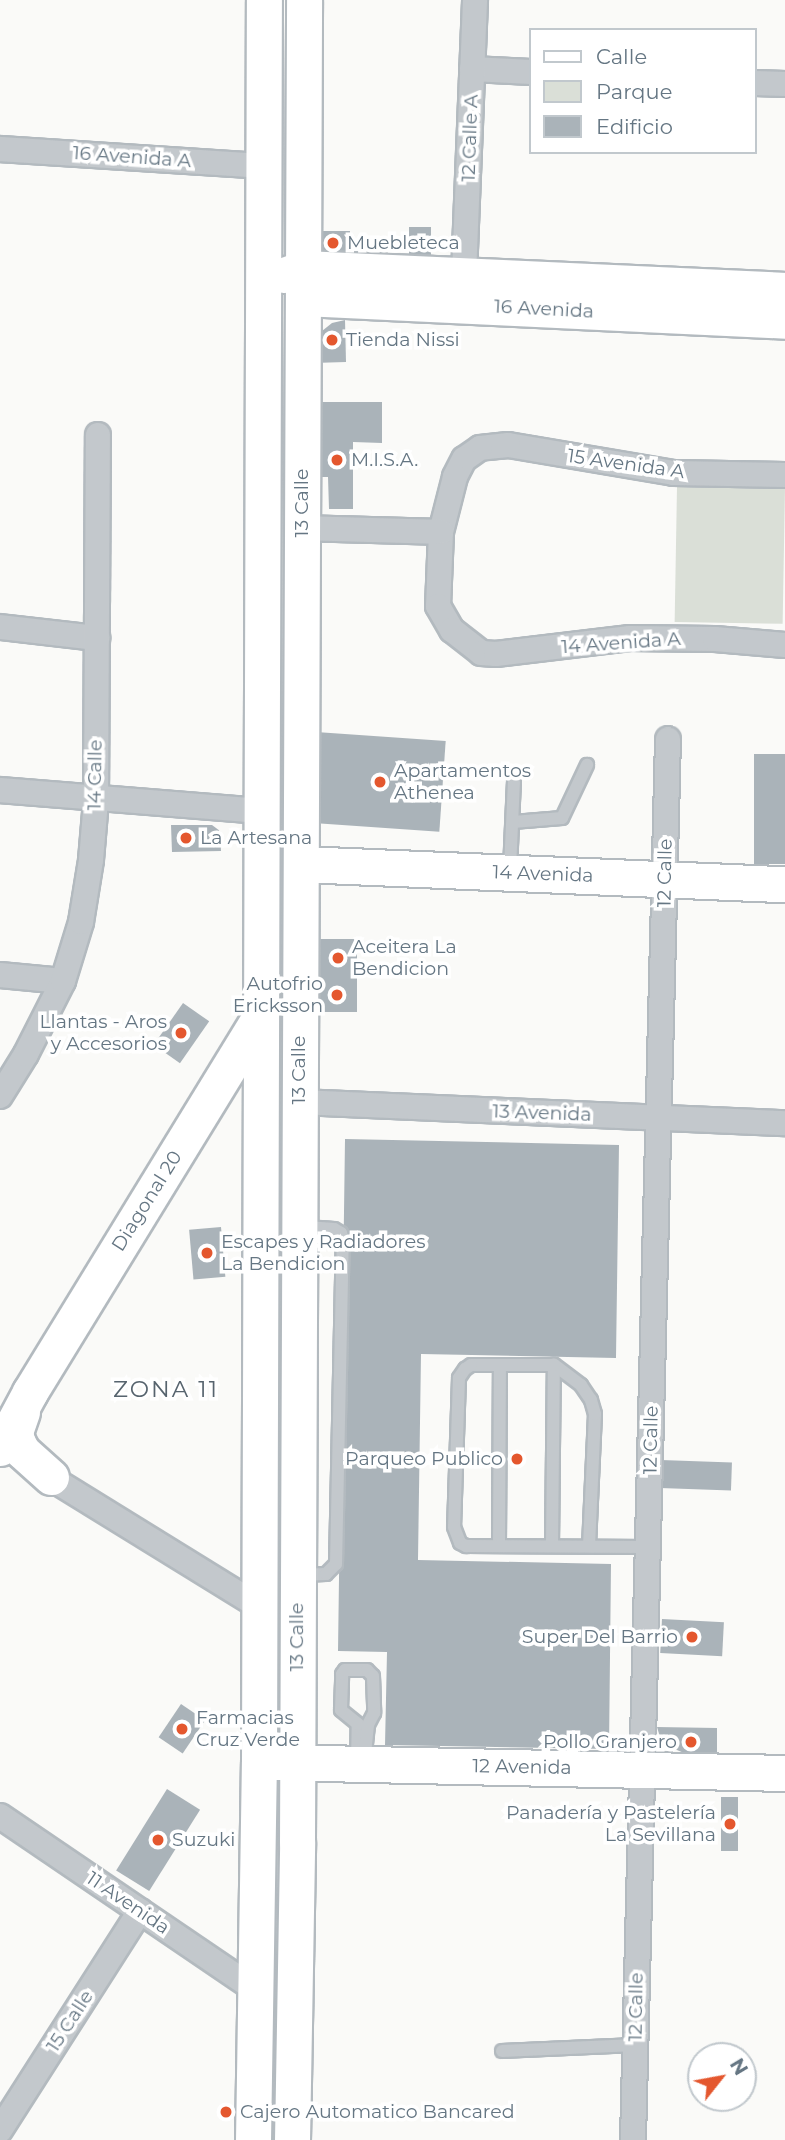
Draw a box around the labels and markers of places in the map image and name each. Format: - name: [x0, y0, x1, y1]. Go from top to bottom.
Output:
- place label: Muebleteca: [347, 232, 460, 254]
- marker: Muebleteca: [325, 235, 341, 251]
- place label: Tienda Nissi: [346, 329, 460, 351]
- marker: Tienda Nissi: [324, 332, 340, 348]
- place label: M.I.S.A.: [351, 449, 418, 471]
- marker: M.I.S.A.: [329, 452, 345, 468]
- place label: Apartamentos Athenea: [394, 760, 531, 804]
- marker: Apartamentos Athenea: [372, 774, 388, 790]
- place label: La Artesana: [200, 827, 312, 849]
- marker: La Artesana: [178, 830, 194, 846]
- place label: Aceitera La Bendicion: [352, 936, 457, 980]
- marker: Aceitera La Bendicion: [330, 950, 346, 966]
- place label: Autofrio Ericksson: [233, 973, 323, 1017]
- marker: Autofrio Ericksson: [329, 987, 345, 1003]
- place label: Llantas - Aros y Accesorios: [39, 1011, 167, 1055]
- marker: Llantas - Aros y Accesorios: [173, 1025, 189, 1041]
- place label: Escapes y Radiadores La Bendicion: [221, 1231, 426, 1275]
- marker: Escapes y Radiadores La Bendicion: [199, 1245, 215, 1261]
- place label: Parqueo Publico: [345, 1448, 503, 1470]
- marker: Parqueo Publico: [509, 1451, 525, 1467]
- place label: Super Del Barrio: [522, 1626, 678, 1648]
- marker: Super Del Barrio: [684, 1629, 700, 1645]
- place label: Farmacias Cruz Verde: [196, 1707, 300, 1751]
- marker: Farmacias Cruz Verde: [174, 1721, 190, 1737]
- place label: Pollo Granjero: [543, 1731, 677, 1753]
- marker: Pollo Granjero: [683, 1734, 699, 1750]
- place label: Panadería y Pastelería La Sevillana: [506, 1802, 716, 1846]
- marker: Panadería y Pastelería La Sevillana: [722, 1816, 738, 1832]
- place label: Suzuki: [172, 1829, 235, 1851]
- marker: Suzuki: [150, 1832, 166, 1848]
- place label: Cajero Automatico Bancared: [240, 2101, 515, 2123]
- marker: Cajero Automatico Bancared: [218, 2104, 234, 2120]

